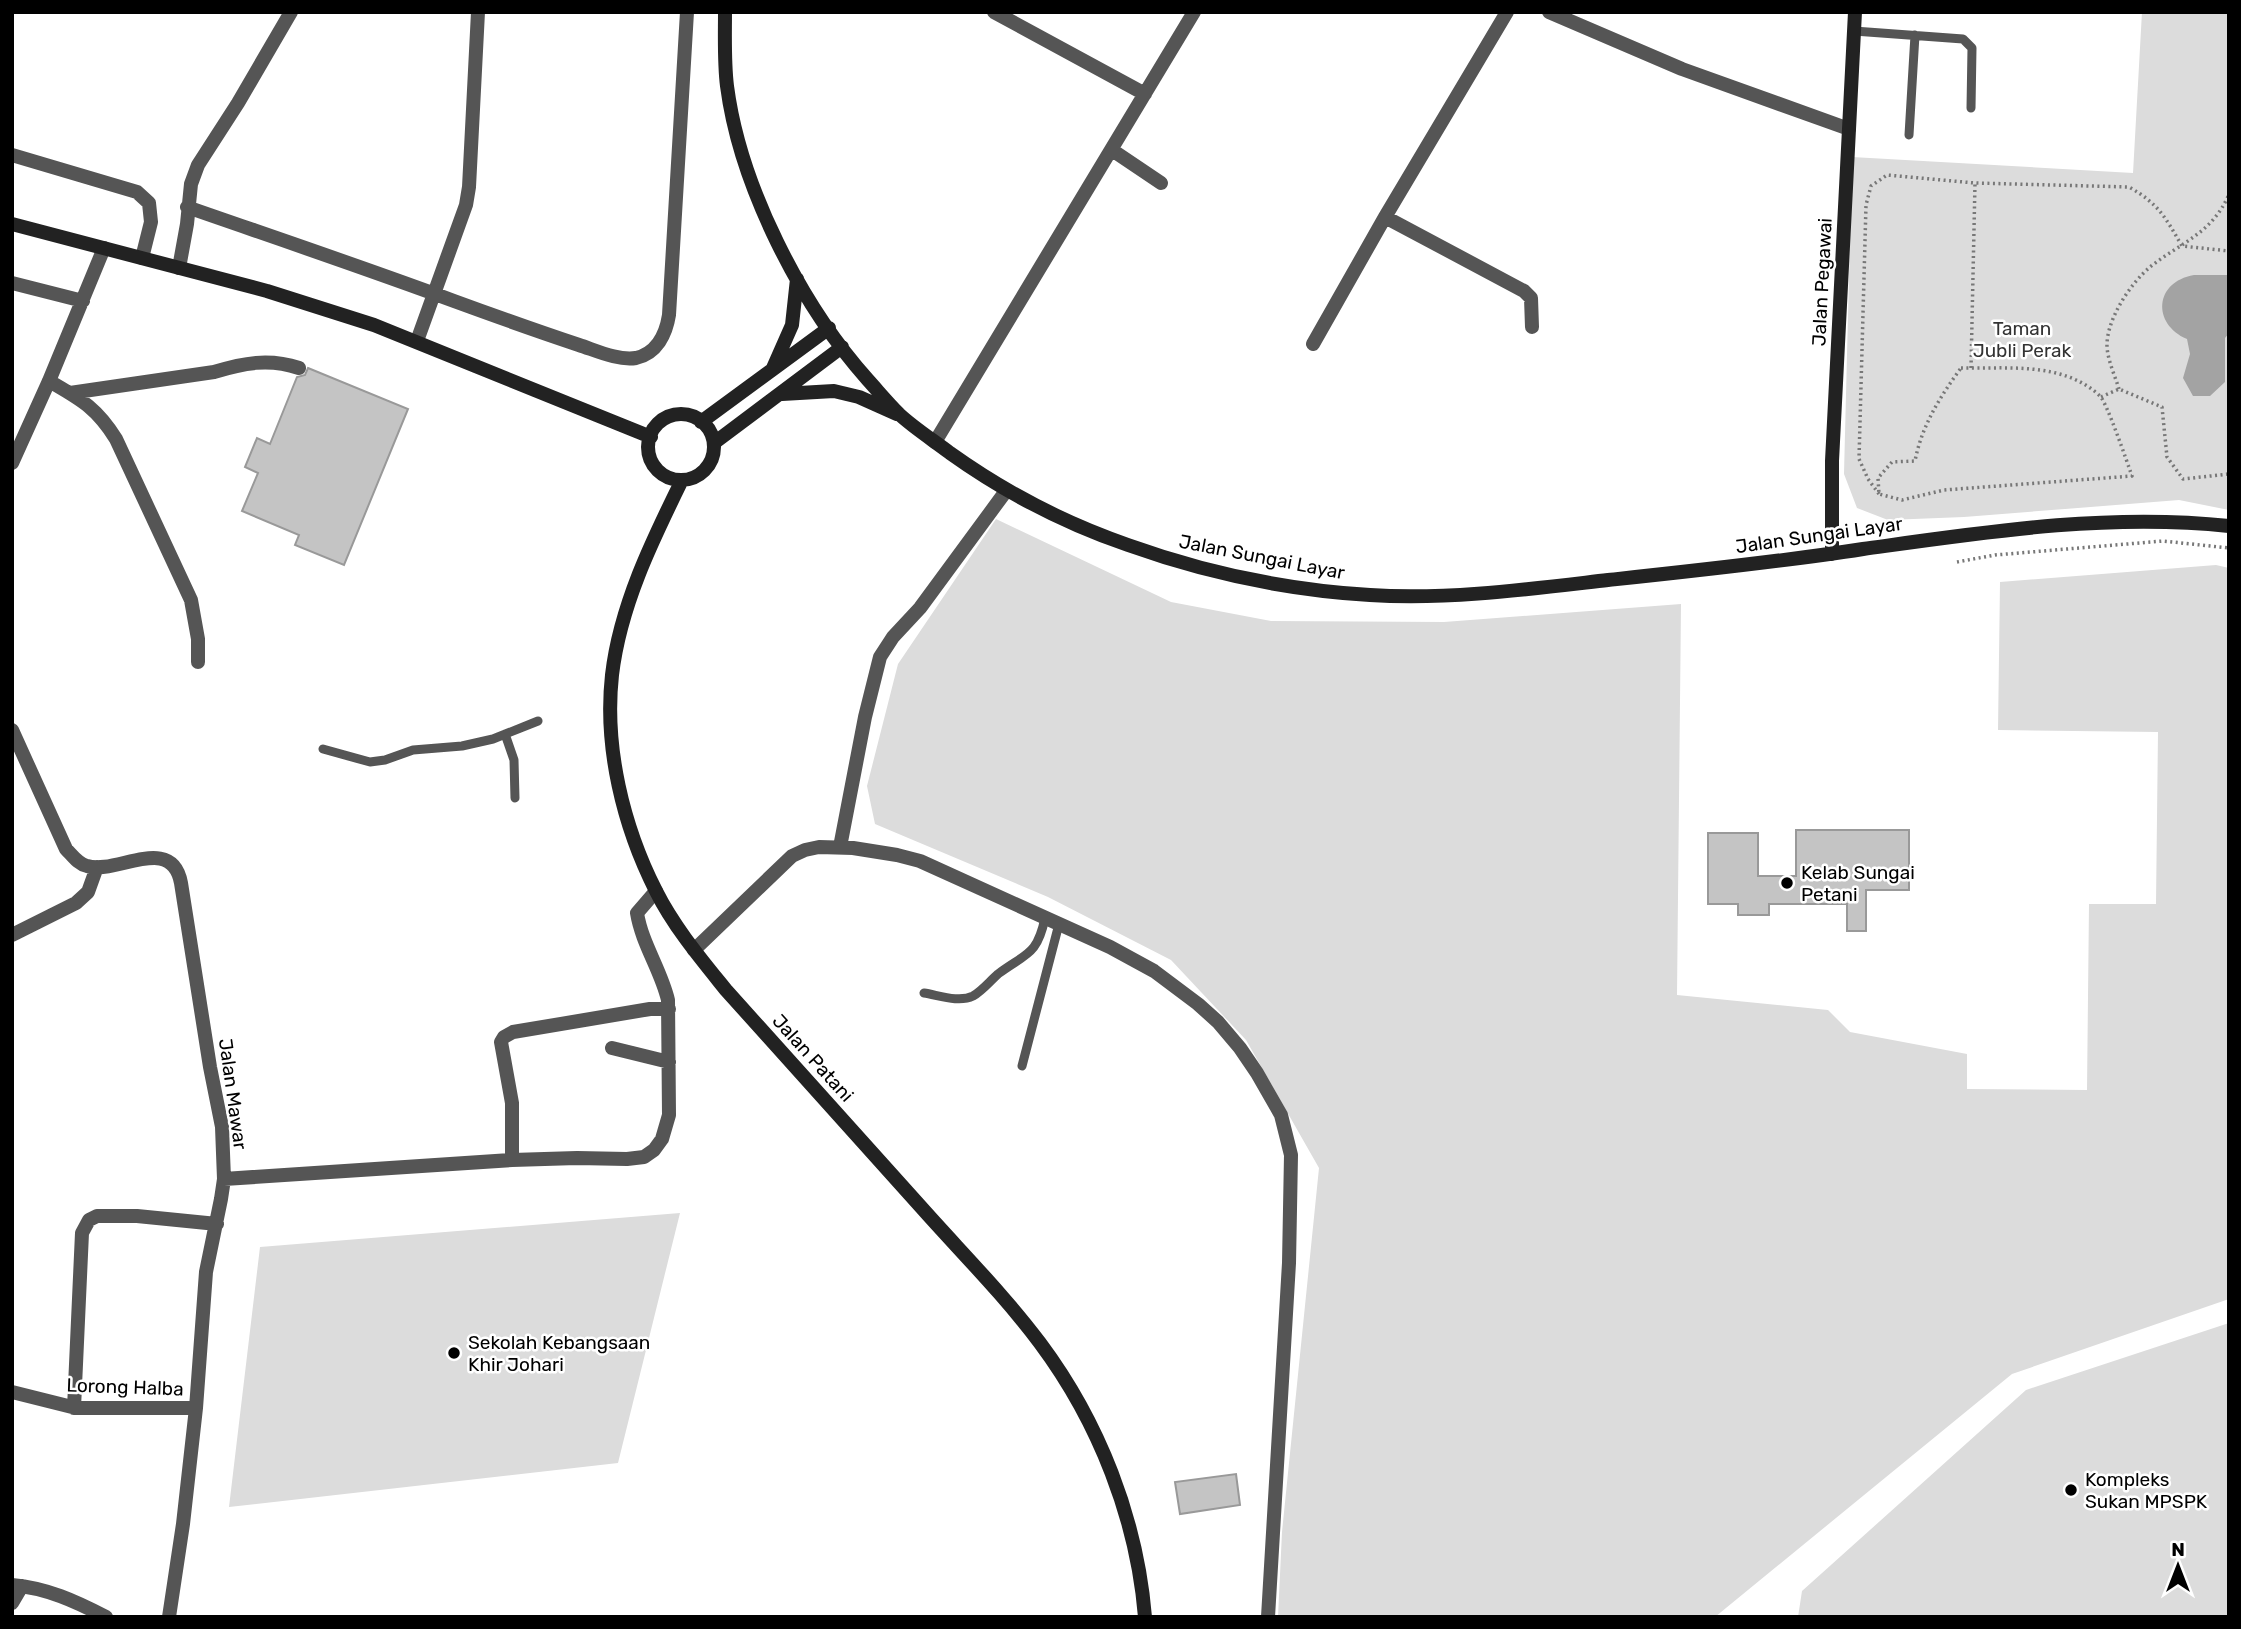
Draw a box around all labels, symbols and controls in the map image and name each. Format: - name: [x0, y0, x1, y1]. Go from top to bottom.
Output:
- street label: Jalan Pegawai: [1807, 217, 1837, 347]
- park label: Taman Jubli Perak: [1973, 317, 2072, 362]
- street label: Jalan Sungai Layar: [1734, 512, 1905, 558]
- street label: Jalan Sungai Layar: [1177, 530, 1348, 585]
- place label: Kelab Sungai Petani: [1801, 861, 1915, 906]
- marker: Kelab Sungai Petani: [1779, 875, 1795, 891]
- street label: Jalan Patani: [768, 1009, 858, 1107]
- street label: Jalan Mawar: [214, 1037, 252, 1152]
- place label: Sekolah Kebangsaan Khir Johari: [468, 1331, 650, 1376]
- marker: Sekolah Kebangsaan Khir Johari: [446, 1345, 462, 1361]
- street label: Lorong Halba: [66, 1373, 184, 1401]
- place label: Kompleks Sukan MPSPK: [2085, 1468, 2208, 1513]
- marker: Kompleks Sukan MPSPK: [2063, 1482, 2079, 1498]
- north arrow: [2143, 1531, 2213, 1601]
- text: N: [2171, 1538, 2185, 1561]

